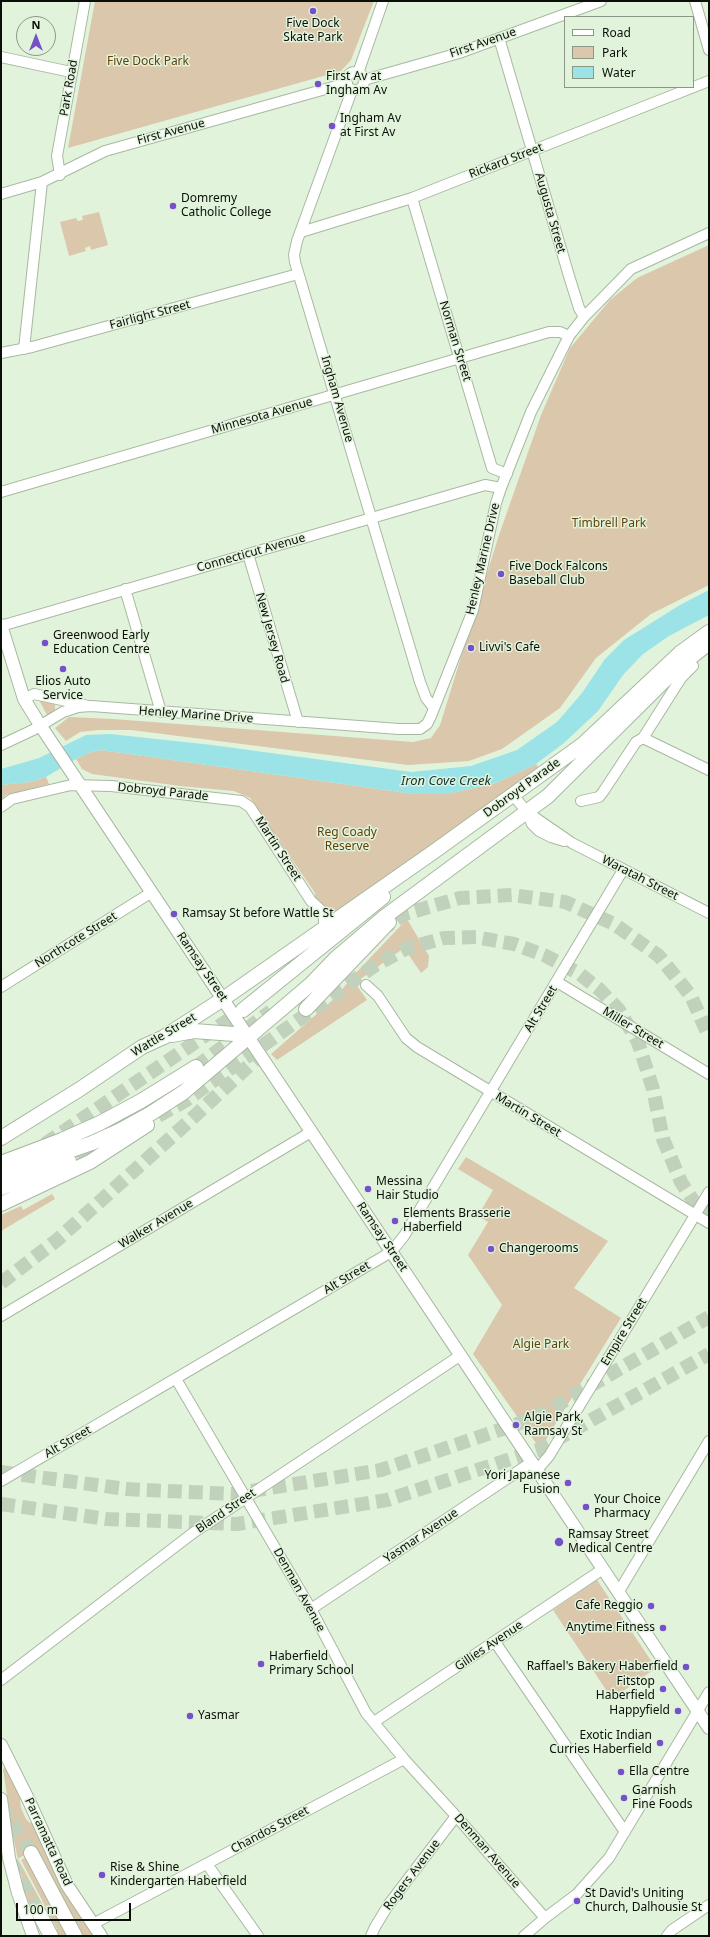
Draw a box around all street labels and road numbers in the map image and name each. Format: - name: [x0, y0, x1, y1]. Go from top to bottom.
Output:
- street label: First Avenue: [448, 25, 518, 61]
- street label: Park Road: [57, 59, 81, 117]
- street label: First Avenue: [136, 116, 206, 148]
- street label: Rickard Street: [467, 140, 545, 182]
- street label: Augusta Street: [532, 171, 568, 255]
- street label: Fairlight Street: [108, 297, 192, 333]
- street label: Norman Street: [436, 299, 474, 383]
- street label: Ingham Avenue: [318, 354, 356, 444]
- street label: Minnesota Avenue: [210, 395, 314, 437]
- street label: Henley Marine Drive: [463, 502, 503, 616]
- street label: Connecticut Avenue: [195, 531, 307, 575]
- street label: New Jersey Road: [252, 591, 292, 685]
- street label: Henley Marine Drive: [138, 704, 254, 726]
- street label: Dobroyd Parade: [481, 755, 563, 821]
- street label: Dobroyd Parade: [117, 780, 209, 804]
- street label: Martin Street: [252, 814, 304, 884]
- street label: Waratah Street: [599, 852, 681, 904]
- street label: Northcote Street: [32, 909, 120, 971]
- street label: Ramsay Street: [173, 930, 231, 1004]
- street label: Alt Street: [522, 983, 560, 1035]
- street label: Miller Street: [600, 1004, 666, 1052]
- street label: Wattle Street: [129, 1010, 199, 1060]
- street label: Martin Street: [493, 1090, 563, 1140]
- street label: Walker Avenue: [116, 1196, 196, 1252]
- street label: Ramsay Street: [353, 1200, 411, 1274]
- street label: Alt Street: [321, 1259, 373, 1297]
- street label: Empire Street: [598, 1296, 650, 1368]
- street label: Alt Street: [42, 1423, 94, 1461]
- street label: Bland Street: [193, 1486, 259, 1536]
- street label: Yasmar Avenue: [381, 1506, 461, 1566]
- street label: Denman Avenue: [270, 1546, 328, 1634]
- street label: Gillies Avenue: [452, 1618, 526, 1674]
- street label: Parramatta Road: [21, 1796, 75, 1888]
- street label: Chandos Street: [229, 1803, 311, 1857]
- street label: Denman Avenue: [451, 1811, 523, 1891]
- street label: Rogers Avenue: [381, 1837, 443, 1913]

